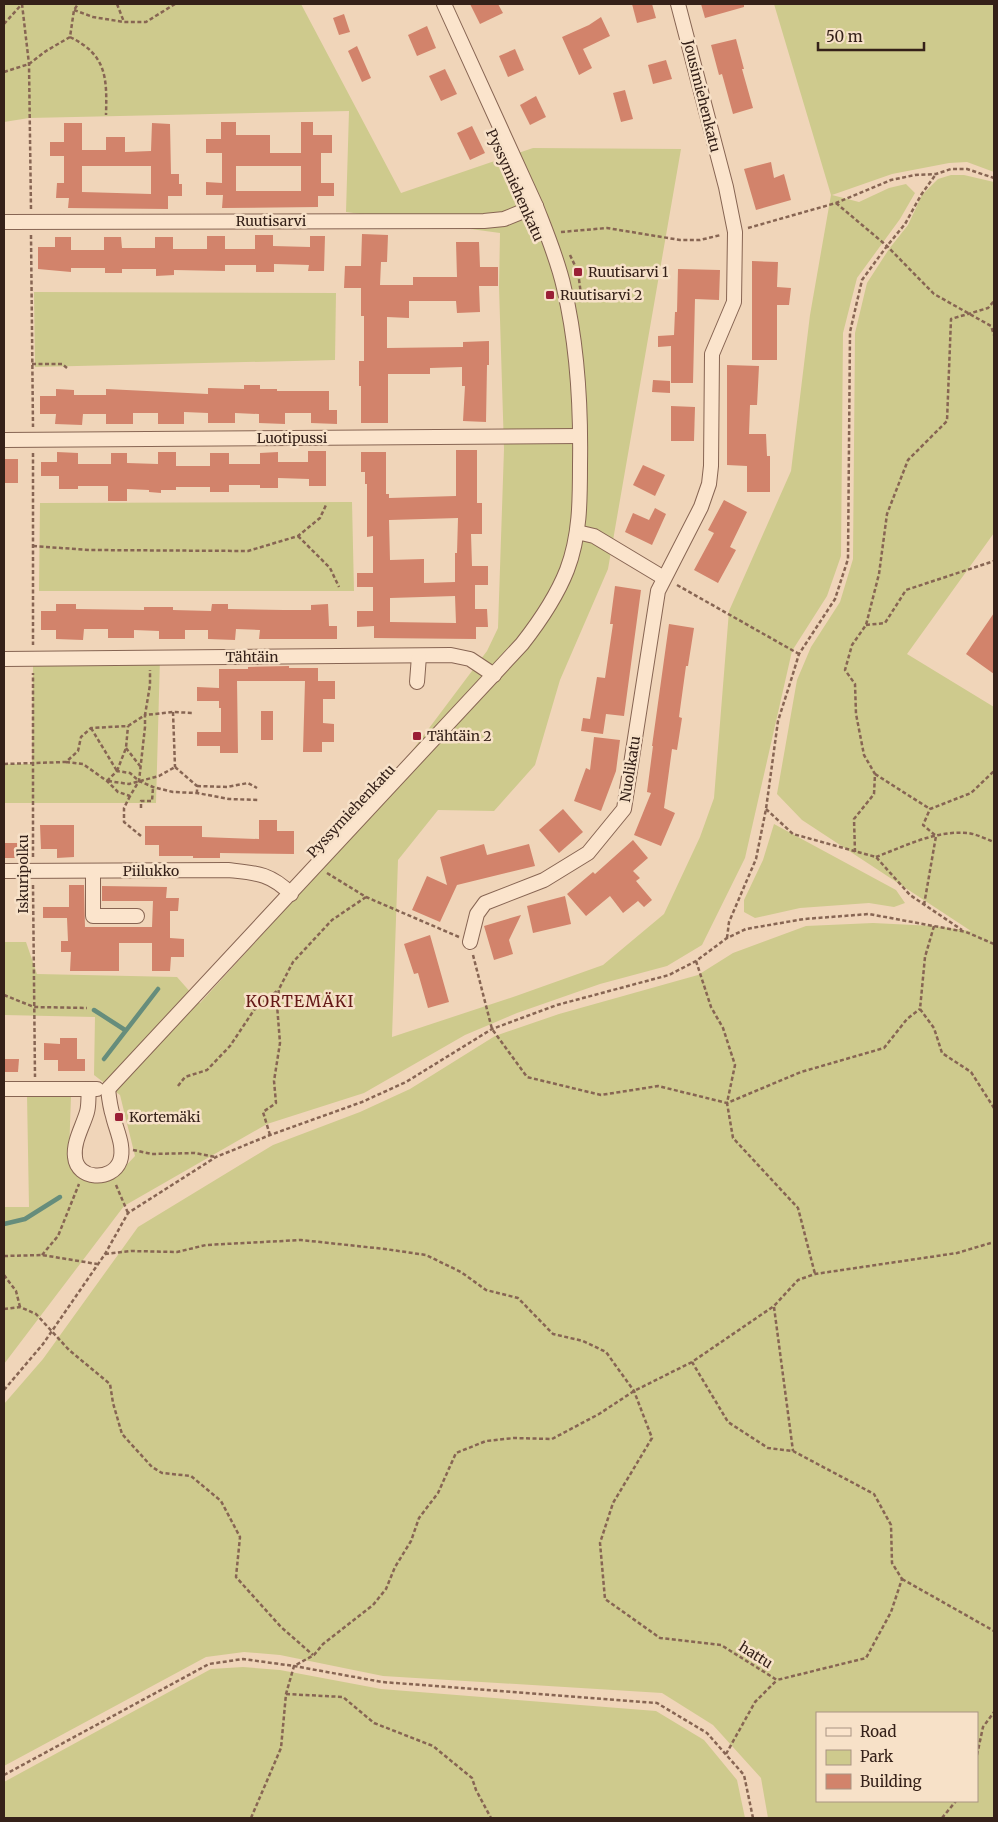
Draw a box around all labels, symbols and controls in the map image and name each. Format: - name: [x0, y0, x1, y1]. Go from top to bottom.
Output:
- scale bar: [818, 20, 924, 52]
- text: 50 m: [826, 27, 863, 46]
- street label: Jousimiehenkatu: [679, 37, 725, 154]
- street label: Pyssymiehenkatu: [482, 126, 548, 244]
- street label: Ruutisarvi: [236, 212, 307, 230]
- place label: Ruutisarvi 1: [588, 263, 668, 281]
- marker: Ruutisarvi 1: [572, 266, 584, 278]
- place label: Ruutisarvi 2: [560, 286, 642, 304]
- marker: Ruutisarvi 2: [544, 289, 556, 301]
- street label: Luotipussi: [257, 429, 328, 447]
- street label: Tähtäin: [225, 648, 279, 666]
- place label: Tähtäin 2: [427, 727, 492, 745]
- marker: Tähtäin 2: [411, 730, 423, 742]
- street label: Nuolikatu: [616, 734, 644, 803]
- street label: Pyssymiehenkatu: [303, 760, 399, 861]
- street label: Iskuripolku: [14, 834, 32, 913]
- street label: Piilukko: [123, 862, 179, 880]
- district label: KORTEMÄKI: [246, 991, 354, 1011]
- place label: Kortemäki: [129, 1108, 201, 1126]
- marker: Kortemäki: [113, 1111, 125, 1123]
- street label: hattu: [736, 1638, 776, 1672]
- legend: [816, 1712, 978, 1802]
- text: Road: [860, 1722, 896, 1741]
- text: Park: [860, 1747, 894, 1766]
- text: Building: [860, 1772, 922, 1791]

